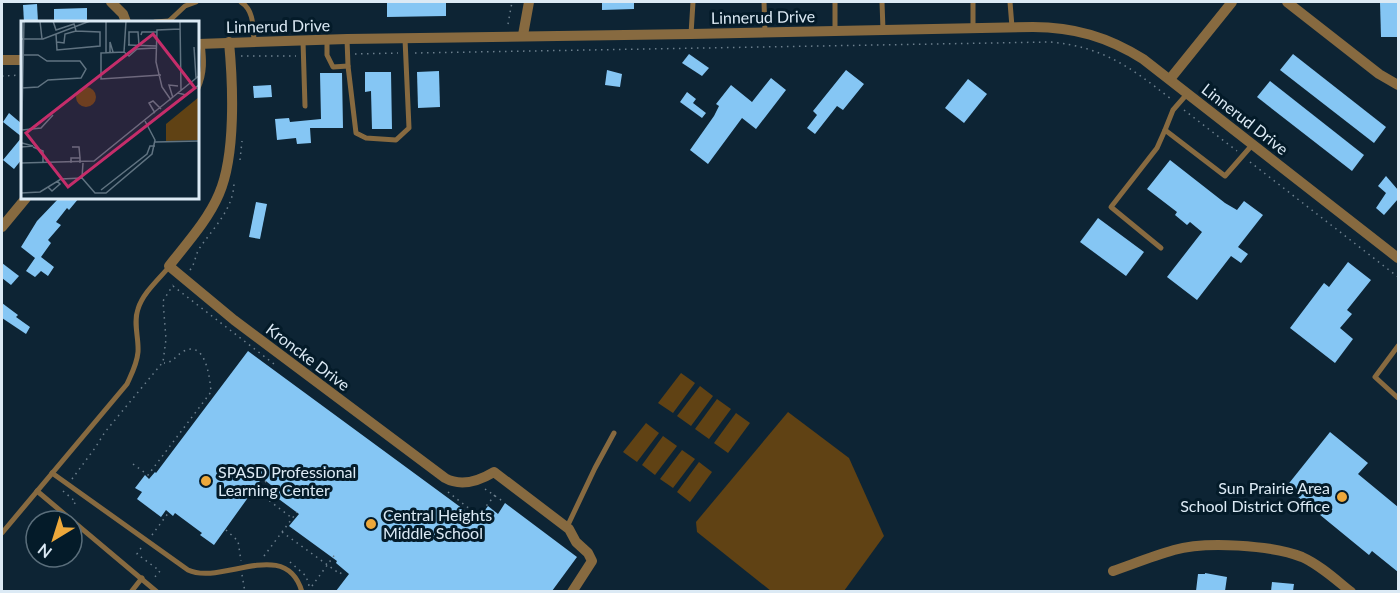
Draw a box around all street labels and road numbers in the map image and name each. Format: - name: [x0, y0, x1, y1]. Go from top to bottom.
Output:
- street label: Linnerud Drive: [711, 6, 815, 27]
- street label: Linnerud Drive: [226, 15, 330, 36]
- street label: Linnerud Drive: [1198, 79, 1292, 158]
- street label: Kroncke Drive: [263, 319, 354, 394]

